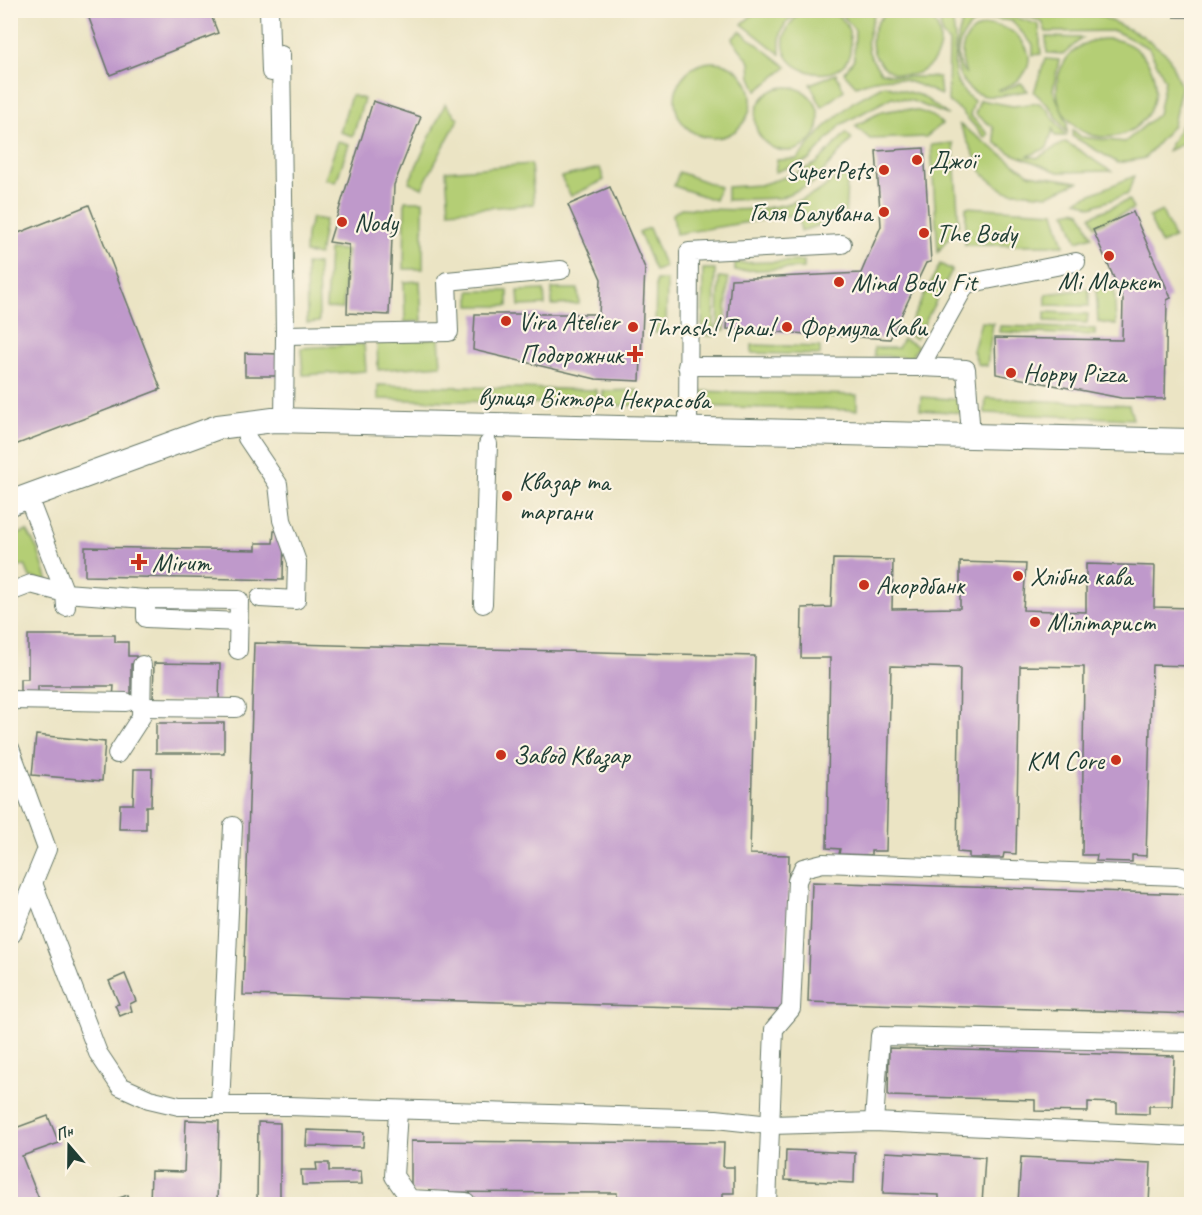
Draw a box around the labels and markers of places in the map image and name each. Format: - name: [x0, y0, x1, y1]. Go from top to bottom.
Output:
- place label: Джої: [929, 144, 981, 177]
- marker: Джої: [910, 153, 924, 167]
- place label: SuperPets: [785, 154, 874, 187]
- marker: SuperPets: [877, 163, 891, 177]
- place label: Галя Балувана: [749, 196, 874, 229]
- marker: Галя Балувана: [877, 205, 891, 219]
- place label: Nody: [354, 206, 400, 239]
- marker: Nody: [335, 215, 349, 229]
- place label: The Body: [936, 217, 1019, 250]
- marker: The Body: [917, 226, 931, 240]
- marker: Мі Маркет: [1102, 249, 1116, 263]
- place label: Мі Маркет: [1058, 265, 1162, 298]
- place label: Mind Body Fit: [851, 266, 979, 299]
- marker: Mind Body Fit: [832, 275, 846, 289]
- place label: Vira Atelier: [518, 305, 621, 338]
- place label: Thrash! Траш!: [645, 311, 779, 344]
- place label: Формула Кави: [799, 311, 928, 344]
- marker: Vira Atelier: [499, 314, 513, 328]
- marker: Thrash! Траш!: [626, 320, 640, 334]
- marker: Формула Кави: [780, 320, 794, 334]
- place label: Подорожник: [520, 338, 626, 371]
- marker: Подорожник: [628, 347, 642, 361]
- place label: Hoppy Pizza: [1023, 357, 1128, 390]
- marker: Hoppy Pizza: [1004, 366, 1018, 380]
- place label: Квазар та таргани: [519, 465, 612, 528]
- marker: Квазар та таргани: [500, 489, 514, 503]
- place label: Mirum: [152, 546, 213, 579]
- marker: Mirum: [130, 553, 148, 571]
- place label: Хлібна кава: [1030, 560, 1135, 593]
- place label: Акордбанк: [876, 569, 966, 602]
- marker: Хлібна кава: [1011, 569, 1025, 583]
- marker: Акордбанк: [857, 578, 871, 592]
- place label: Мілітарист: [1047, 606, 1156, 639]
- marker: Мілітарист: [1028, 615, 1042, 629]
- place label: Завод Квазар: [513, 739, 632, 773]
- place label: KM Core: [1027, 744, 1106, 777]
- marker: Завод Квазар: [494, 748, 508, 762]
- marker: KM Core: [1109, 753, 1123, 767]

